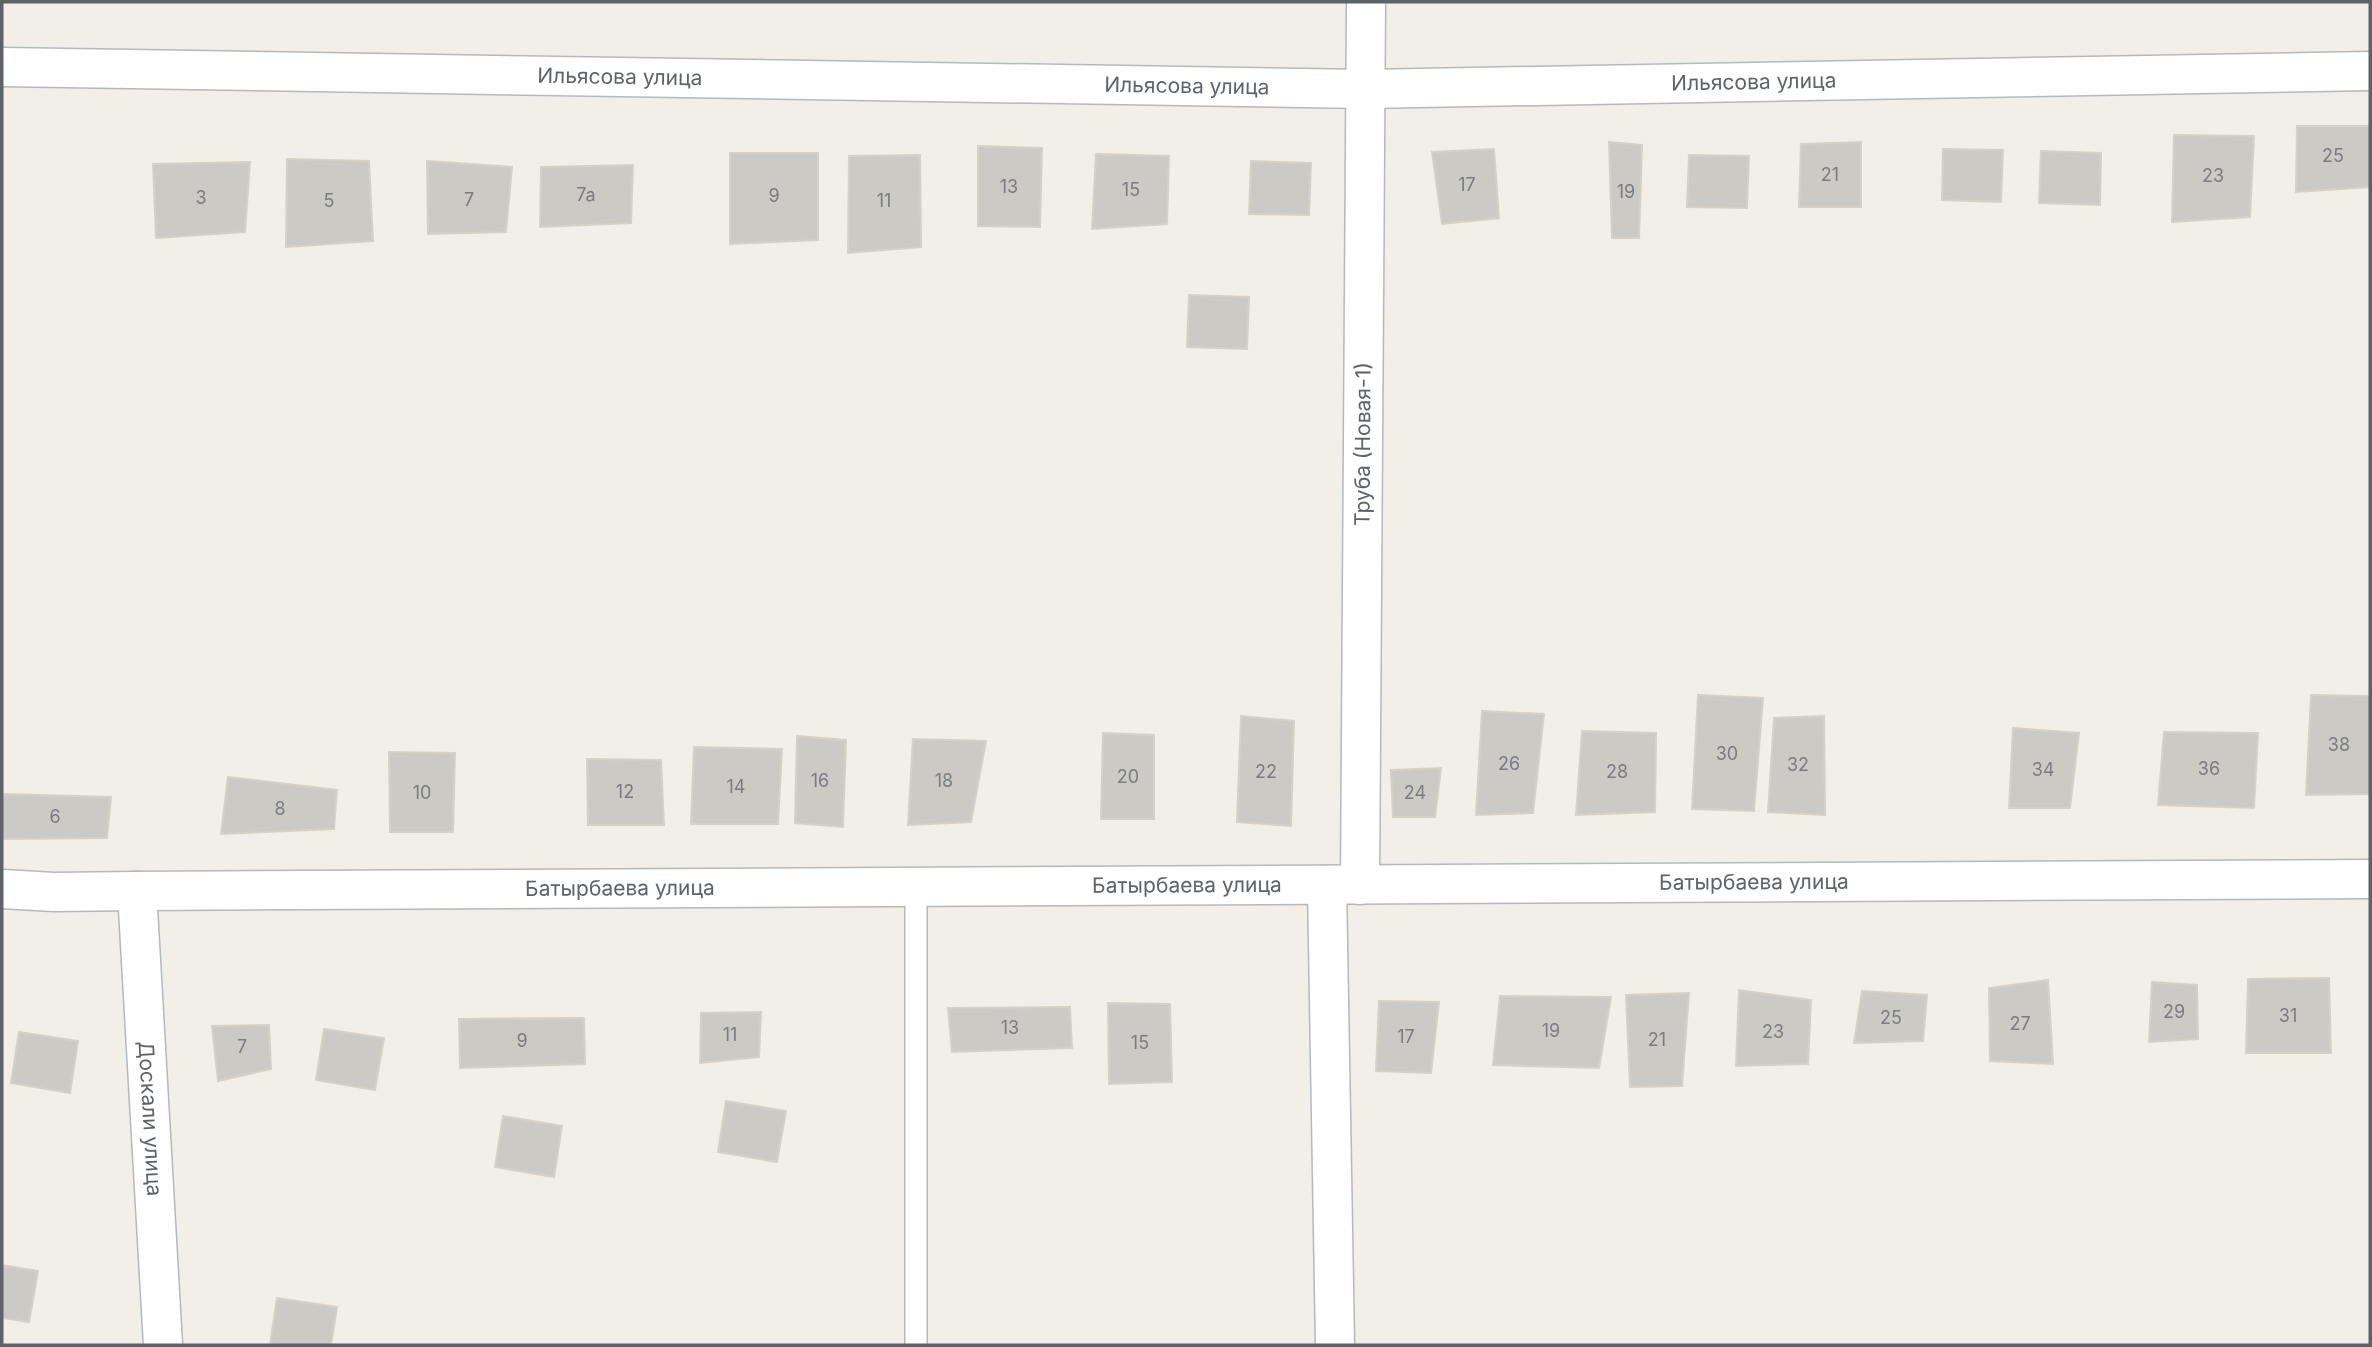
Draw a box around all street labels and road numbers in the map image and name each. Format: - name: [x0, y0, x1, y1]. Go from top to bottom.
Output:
- street label: Ильясова улица: [537, 63, 703, 90]
- street label: Ильясова улица: [1671, 68, 1837, 96]
- street label: Ильясова улица: [1104, 72, 1270, 99]
- street label: Труба (Новая-1): [1349, 362, 1376, 526]
- street label: Батырбаева улица: [1659, 869, 1849, 895]
- street label: Батырбаева улица: [1092, 872, 1282, 898]
- street label: Батырбаева улица: [525, 875, 715, 901]
- street label: Доскали улица: [134, 1040, 167, 1197]

